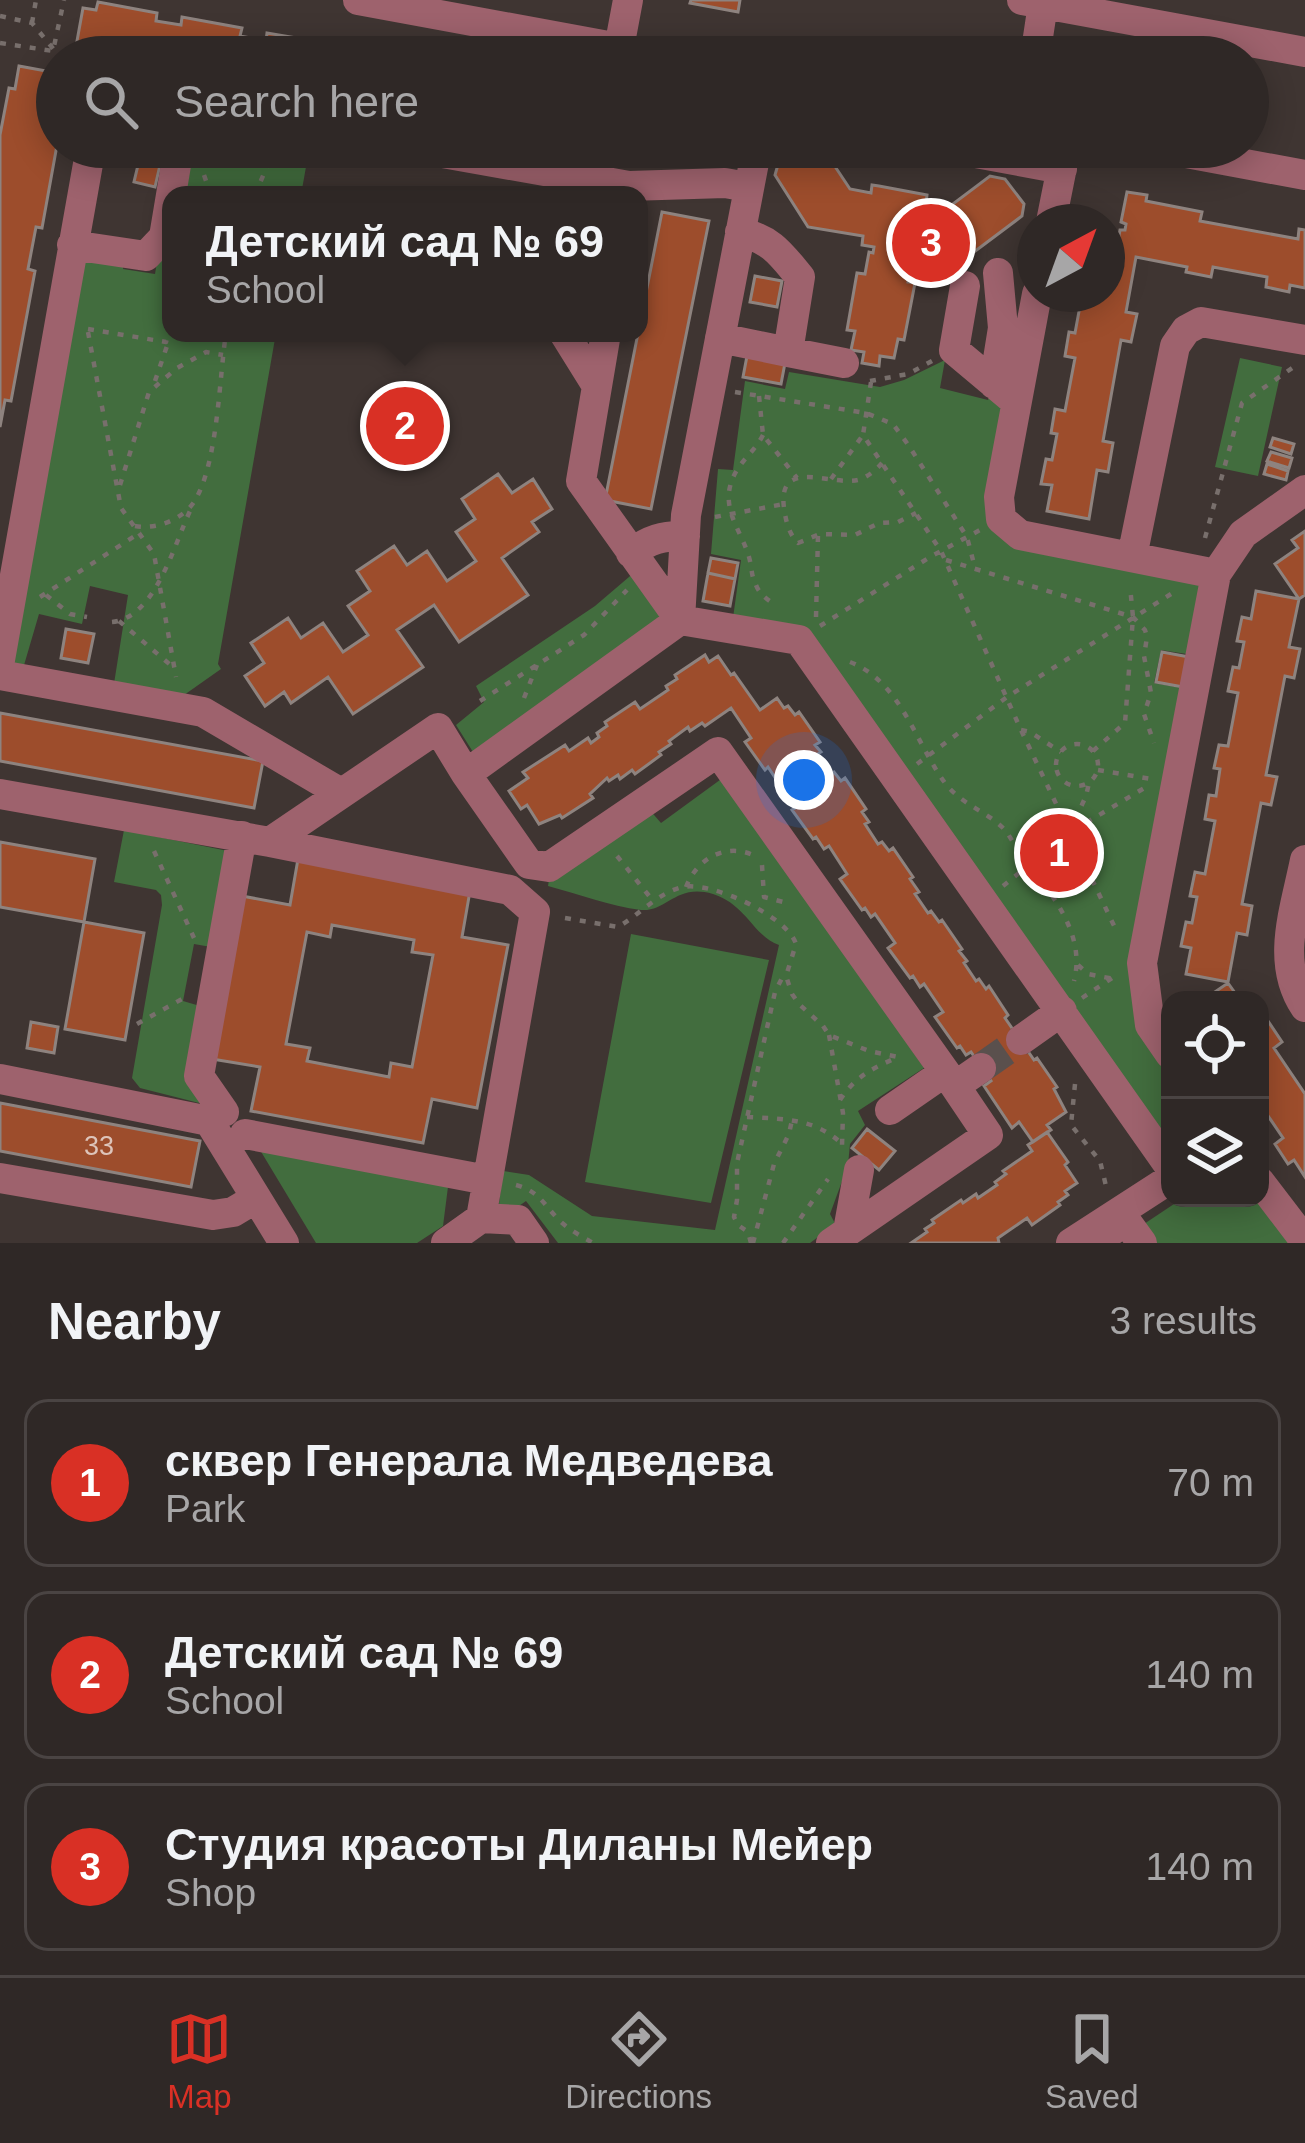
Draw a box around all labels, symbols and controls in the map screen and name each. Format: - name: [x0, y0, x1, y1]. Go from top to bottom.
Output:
- search box: [36, 36, 1269, 168]
- icon: search: [78, 69, 144, 135]
- text: Search here: [174, 76, 419, 127]
- popup: [162, 186, 648, 342]
- pin: 3: [892, 198, 970, 288]
- north arrow: [1017, 204, 1125, 312]
- text: Детский сад № 69: [206, 216, 604, 267]
- text: School: [206, 268, 325, 311]
- pin: 2: [366, 381, 444, 471]
- your location: [774, 750, 834, 810]
- pin: 1: [1020, 808, 1098, 898]
- map controls: [1161, 991, 1269, 1207]
- button: locate: [1161, 991, 1269, 1099]
- button: layers: [1161, 1099, 1269, 1207]
- house number: 33: [84, 1131, 114, 1161]
- text: Nearby: [48, 1293, 221, 1350]
- text: 3 results: [1110, 1299, 1257, 1342]
- text: сквер Генерала Медведева: [165, 1435, 773, 1486]
- text: 1: [79, 1461, 101, 1504]
- text: 70 m: [1167, 1461, 1254, 1504]
- text: Park: [165, 1487, 245, 1530]
- text: Детский сад № 69: [165, 1627, 563, 1678]
- text: 2: [79, 1653, 101, 1696]
- text: 140 m: [1146, 1653, 1254, 1696]
- text: School: [165, 1679, 284, 1722]
- text: Студия красоты Диланы Мейер: [165, 1819, 873, 1870]
- text: 3: [79, 1845, 101, 1888]
- text: 140 m: [1146, 1845, 1254, 1888]
- text: Shop: [165, 1871, 256, 1914]
- tab: Map: [166, 2006, 232, 2116]
- tab: Directions: [565, 2006, 712, 2116]
- tab: Saved: [1045, 2006, 1139, 2116]

